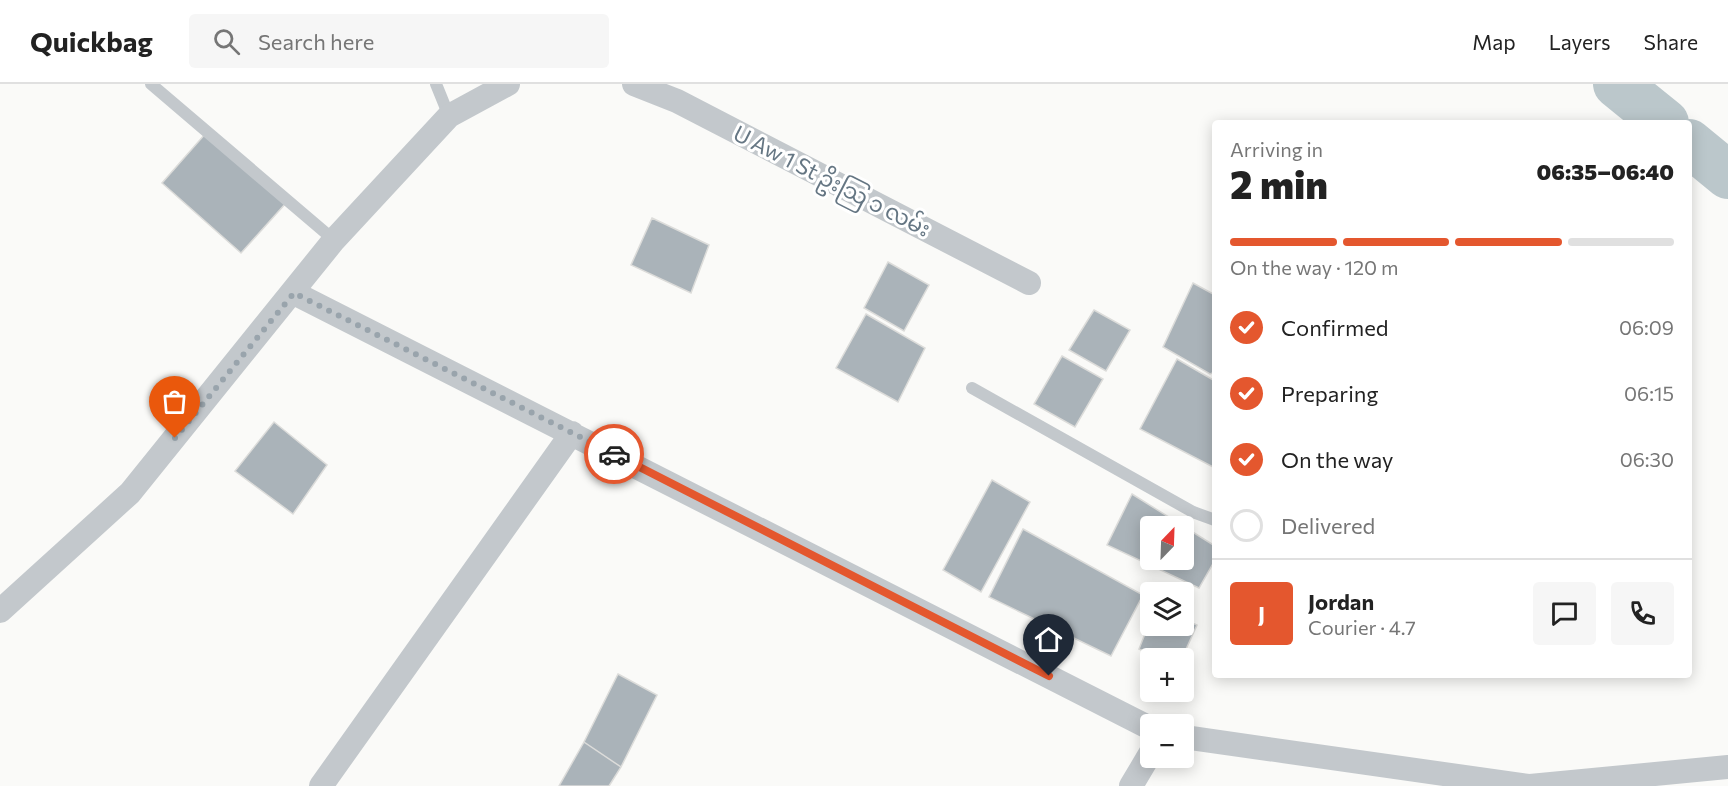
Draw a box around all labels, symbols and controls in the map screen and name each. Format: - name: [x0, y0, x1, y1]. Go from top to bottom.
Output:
- search box: [189, 14, 609, 68]
- text: Quickbag: [30, 24, 153, 58]
- icon: search: [210, 25, 243, 58]
- text: Search here: [258, 28, 374, 55]
- text: Map: [1472, 29, 1516, 54]
- text: Layers: [1549, 29, 1611, 54]
- text: Share: [1644, 29, 1698, 54]
- street label: U Aw 1 St ဥိးသြ ၁ လမ်း: [727, 118, 936, 246]
- text: Arriving in: [1230, 137, 1323, 161]
- text: 06:35–06:40: [1537, 158, 1674, 185]
- text: 2 min: [1230, 159, 1328, 207]
- text: On the way · 120 m: [1230, 255, 1398, 279]
- icon: check: [1230, 311, 1263, 344]
- text: Confirmed: [1281, 314, 1388, 341]
- text: 06:09: [1619, 315, 1674, 339]
- pin: [149, 376, 200, 438]
- icon: check: [1230, 377, 1263, 410]
- text: Preparing: [1281, 380, 1378, 407]
- text: 06:15: [1624, 381, 1674, 405]
- icon: bag: [158, 385, 191, 418]
- courier: [584, 424, 644, 484]
- icon: car: [598, 438, 631, 471]
- icon: check: [1230, 443, 1263, 476]
- text: On the way: [1281, 446, 1393, 473]
- text: 06:30: [1620, 447, 1674, 471]
- text: Delivered: [1281, 512, 1375, 539]
- north arrow: [1140, 516, 1194, 570]
- map controls: [1140, 516, 1194, 768]
- button: layers: [1140, 582, 1194, 636]
- button: chat: [1533, 582, 1596, 645]
- button: phone: [1611, 582, 1674, 645]
- text: Jordan: [1308, 588, 1374, 615]
- text: J: [1258, 600, 1265, 627]
- pin: [1023, 614, 1074, 676]
- text: Courier · 4.7: [1308, 615, 1416, 639]
- icon: home: [1032, 623, 1065, 656]
- button: +: [1140, 648, 1194, 702]
- button: −: [1140, 714, 1194, 768]

